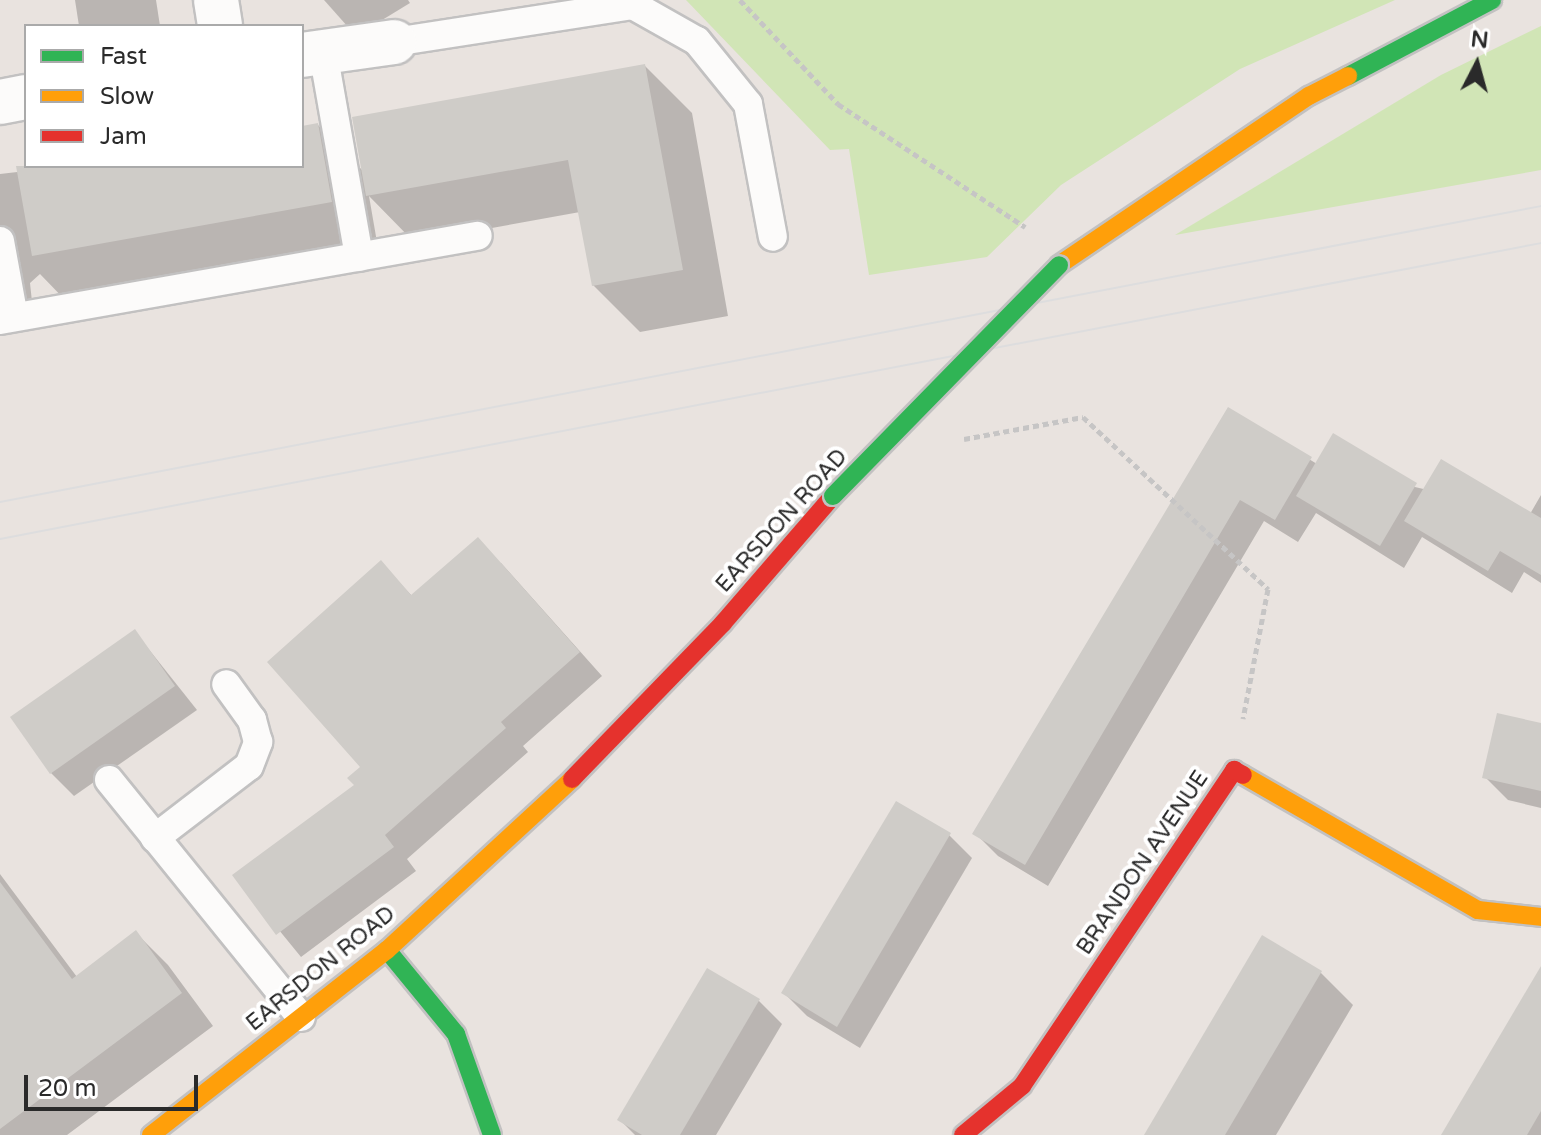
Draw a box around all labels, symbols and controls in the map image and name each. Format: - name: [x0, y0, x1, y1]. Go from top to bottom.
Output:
- legend: [24, 24, 304, 168]
- north arrow: [1437, 24, 1517, 104]
- text: N: [1469, 26, 1490, 54]
- text: Fast: [100, 42, 147, 71]
- text: Slow: [100, 82, 154, 111]
- text: Jam: [100, 122, 147, 151]
- street label: EARSDON ROAD: [711, 444, 853, 598]
- street label: BRANDON AVENUE: [1072, 766, 1214, 960]
- street label: EARSDON ROAD: [241, 901, 401, 1037]
- scale bar: [28, 1059, 202, 1109]
- text: 20 m: [38, 1074, 96, 1103]

